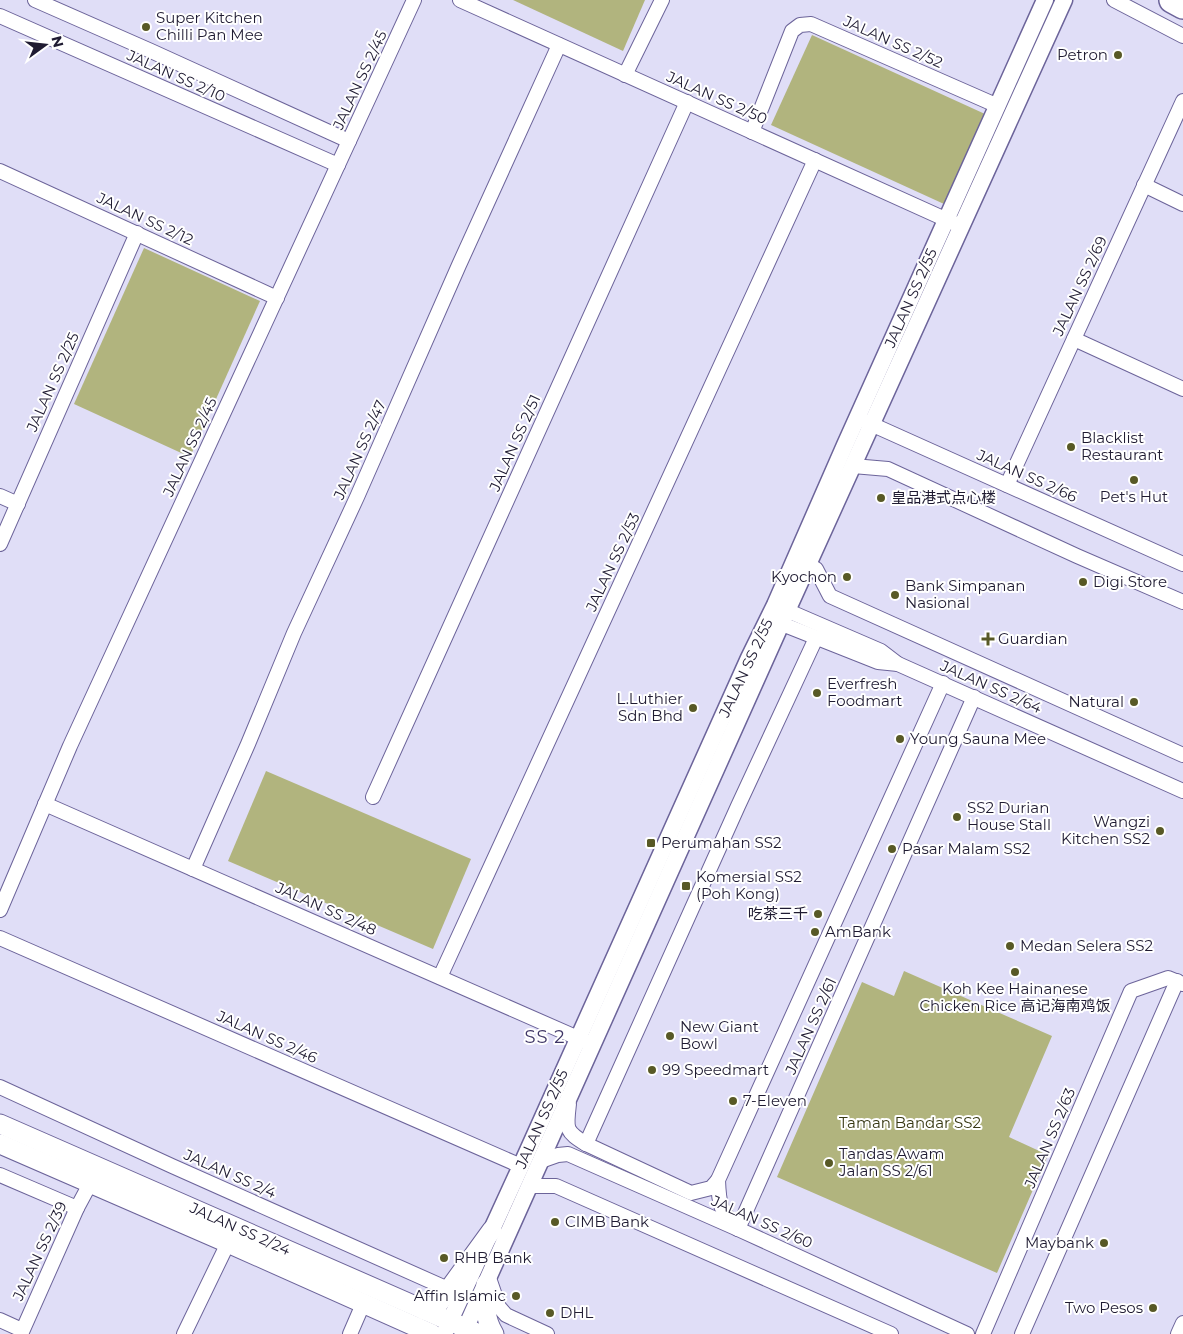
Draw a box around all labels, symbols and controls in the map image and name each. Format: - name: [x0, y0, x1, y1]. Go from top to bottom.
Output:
- place label: Super Kitchen Chilli Pan Mee: [156, 8, 263, 44]
- street label: JALAN SS 2/52: [840, 11, 946, 72]
- north arrow: [20, 20, 70, 70]
- marker: Super Kitchen Chilli Pan Mee: [140, 21, 152, 33]
- street label: JALAN SS 2/45: [328, 27, 391, 133]
- text: N: [47, 34, 68, 49]
- street label: JALAN SS 2/10: [123, 45, 228, 106]
- place label: Petron: [1057, 45, 1108, 64]
- marker: Petron: [1112, 49, 1124, 61]
- street label: JALAN SS 2/50: [663, 66, 771, 128]
- street label: JALAN SS 2/12: [93, 187, 196, 249]
- street label: JALAN SS 2/69: [1048, 233, 1111, 340]
- street label: JALAN SS 2/55: [880, 245, 941, 351]
- street label: JALAN SS 2/25: [22, 329, 83, 435]
- street label: JALAN SS 2/51: [484, 392, 544, 495]
- street label: JALAN SS 2/45: [158, 394, 221, 500]
- street label: JALAN SS 2/47: [329, 397, 390, 503]
- place label: Blacklist Restaurant: [1081, 428, 1163, 464]
- marker: Blacklist Restaurant: [1065, 441, 1077, 453]
- street label: JALAN SS 2/66: [973, 445, 1080, 506]
- marker: Pet's Hut: [1128, 474, 1140, 486]
- place label: Pet's Hut: [1100, 487, 1168, 506]
- place label: 皇品港式点心楼: [891, 488, 996, 507]
- marker: 皇品港式点心楼: [875, 492, 887, 504]
- street label: JALAN SS 2/53: [581, 509, 644, 615]
- place label: Kyochon: [771, 567, 837, 586]
- marker: Kyochon: [841, 571, 853, 583]
- place label: Digi Store: [1093, 572, 1167, 591]
- place label: Bank Simpanan Nasional: [905, 576, 1025, 612]
- marker: Digi Store: [1077, 576, 1089, 588]
- marker: Bank Simpanan Nasional: [889, 589, 901, 601]
- street label: JALAN SS 2/55: [714, 615, 777, 721]
- place label: Guardian: [998, 629, 1068, 648]
- marker: Guardian: [982, 633, 994, 645]
- street label: JALAN SS 2/64: [937, 655, 1045, 717]
- place label: Everfresh Foodmart: [827, 674, 902, 710]
- marker: Everfresh Foodmart: [811, 687, 823, 699]
- place label: L.Luthier Sdn Bhd: [616, 689, 683, 725]
- place label: Natural: [1068, 692, 1124, 711]
- marker: Natural: [1128, 696, 1140, 708]
- marker: L.Luthier Sdn Bhd: [687, 702, 699, 714]
- place label: Young Sauna Mee: [910, 729, 1046, 748]
- marker: Young Sauna Mee: [894, 733, 906, 745]
- place label: SS2 Durian House Stall: [967, 798, 1051, 834]
- marker: SS2 Durian House Stall: [951, 811, 963, 823]
- place label: Wangzi Kitchen SS2: [1061, 812, 1150, 848]
- marker: Wangzi Kitchen SS2: [1154, 825, 1166, 837]
- place label: Perumahan SS2: [661, 833, 782, 852]
- marker: Perumahan SS2: [645, 837, 657, 849]
- place label: Pasar Malam SS2: [902, 839, 1030, 858]
- marker: Pasar Malam SS2: [886, 843, 898, 855]
- place label: Komersial SS2 (Poh Kong): [696, 867, 802, 903]
- street label: JALAN SS 2/48: [272, 877, 380, 939]
- marker: Komersial SS2 (Poh Kong): [680, 880, 692, 892]
- place label: 吃茶三千: [748, 904, 808, 923]
- marker: 吃茶三千: [812, 908, 824, 920]
- place label: AmBank: [825, 922, 891, 941]
- marker: AmBank: [809, 926, 821, 938]
- place label: Medan Selera SS2: [1020, 936, 1153, 955]
- marker: Medan Selera SS2: [1004, 940, 1016, 952]
- marker: Koh Kee Hainanese Chicken Rice 高记海南鸡饭: [1009, 966, 1021, 978]
- street label: JALAN SS 2/61: [780, 974, 840, 1078]
- place label: Koh Kee Hainanese Chicken Rice 高记海南鸡饭: [919, 979, 1111, 1015]
- street label: JALAN SS 2/46: [213, 1006, 320, 1067]
- place label: New Giant Bowl: [680, 1017, 759, 1053]
- district label: SS 2: [524, 1026, 566, 1048]
- marker: New Giant Bowl: [664, 1030, 676, 1042]
- place label: 99 Speedmart: [662, 1060, 769, 1079]
- marker: 99 Speedmart: [646, 1064, 658, 1076]
- street label: JALAN SS 2/55: [511, 1066, 572, 1172]
- street label: JALAN SS 2/63: [1019, 1085, 1079, 1192]
- place label: 7-Eleven: [743, 1091, 807, 1110]
- marker: 7-Eleven: [727, 1095, 739, 1107]
- park label: Taman Bandar SS2: [839, 1113, 981, 1132]
- street label: JALAN SS 2/4: [180, 1144, 279, 1202]
- place label: Tandas Awam Jalan SS 2/61: [838, 1144, 944, 1180]
- marker: Tandas Awam Jalan SS 2/61: [823, 1157, 835, 1169]
- street label: JALAN SS 2/60: [708, 1190, 816, 1252]
- street label: JALAN SS 2/39: [8, 1198, 71, 1304]
- street label: JALAN SS 2/24: [186, 1198, 293, 1259]
- place label: CIMB Bank: [565, 1212, 649, 1231]
- marker: CIMB Bank: [549, 1216, 561, 1228]
- place label: Maybank: [1025, 1233, 1094, 1252]
- marker: Maybank: [1098, 1237, 1110, 1249]
- place label: RHB Bank: [454, 1248, 532, 1267]
- marker: RHB Bank: [438, 1252, 450, 1264]
- place label: Affin Islamic: [414, 1286, 506, 1305]
- marker: Affin Islamic: [510, 1290, 522, 1302]
- place label: Two Pesos: [1065, 1298, 1143, 1317]
- marker: Two Pesos: [1147, 1302, 1159, 1314]
- place label: DHL: [560, 1303, 594, 1322]
- marker: DHL: [544, 1307, 556, 1319]

